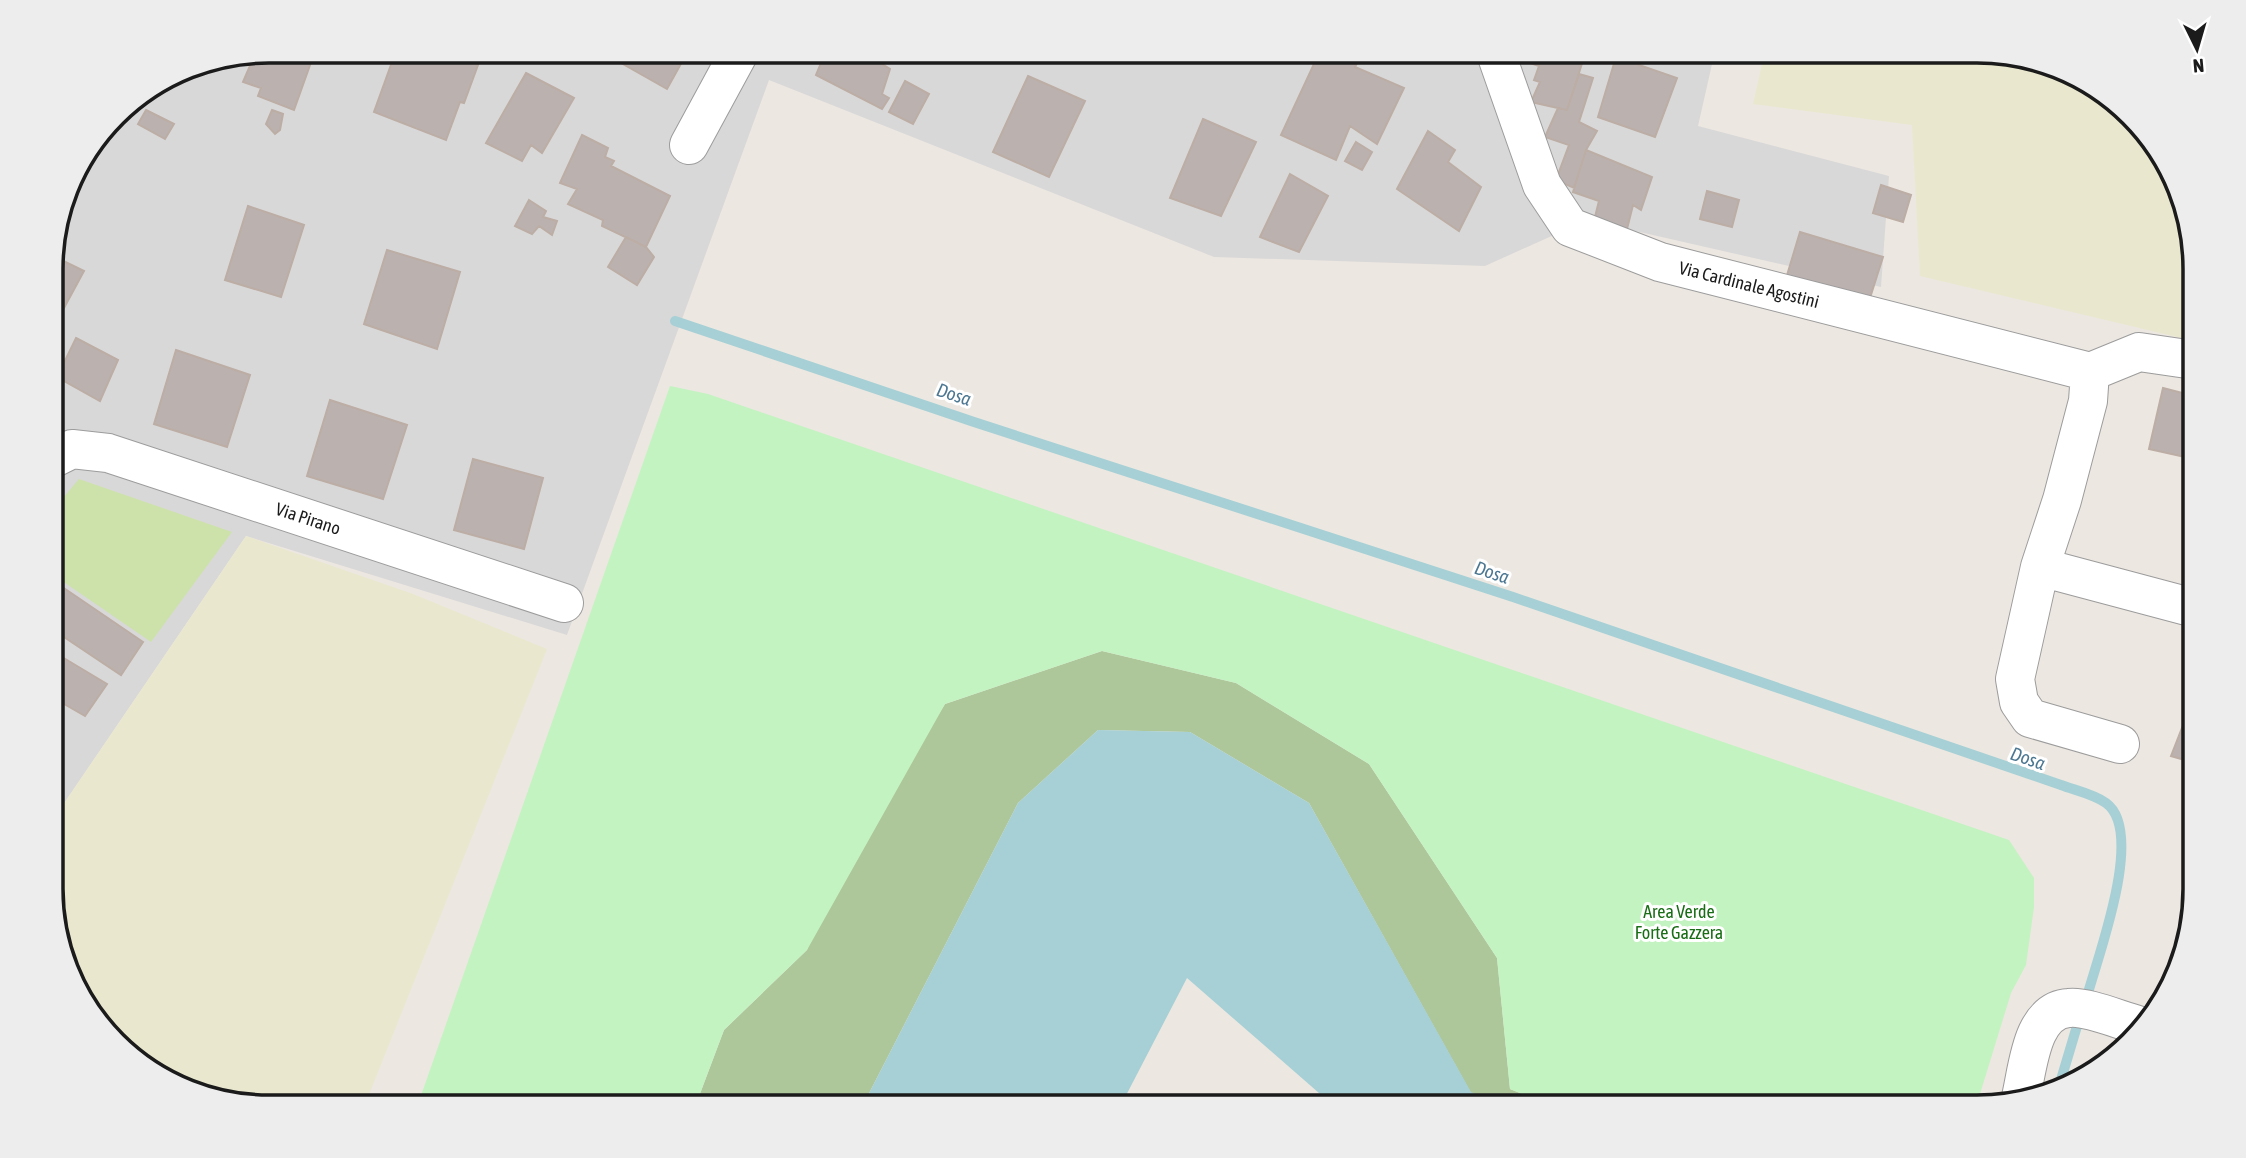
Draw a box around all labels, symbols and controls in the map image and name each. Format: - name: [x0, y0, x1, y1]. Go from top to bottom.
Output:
- north arrow: [2162, 14, 2232, 84]
- text: N: [2192, 54, 2205, 77]
- street label: Via Cardinale Agostini: [1677, 257, 1821, 312]
- water label: Dosa: [934, 378, 974, 410]
- street label: Via Pirano: [273, 498, 343, 539]
- water label: Dosa: [1472, 556, 1512, 588]
- water label: Dosa: [2008, 742, 2048, 774]
- park label: Area Verde Forte Gazzera: [1635, 901, 1723, 943]

